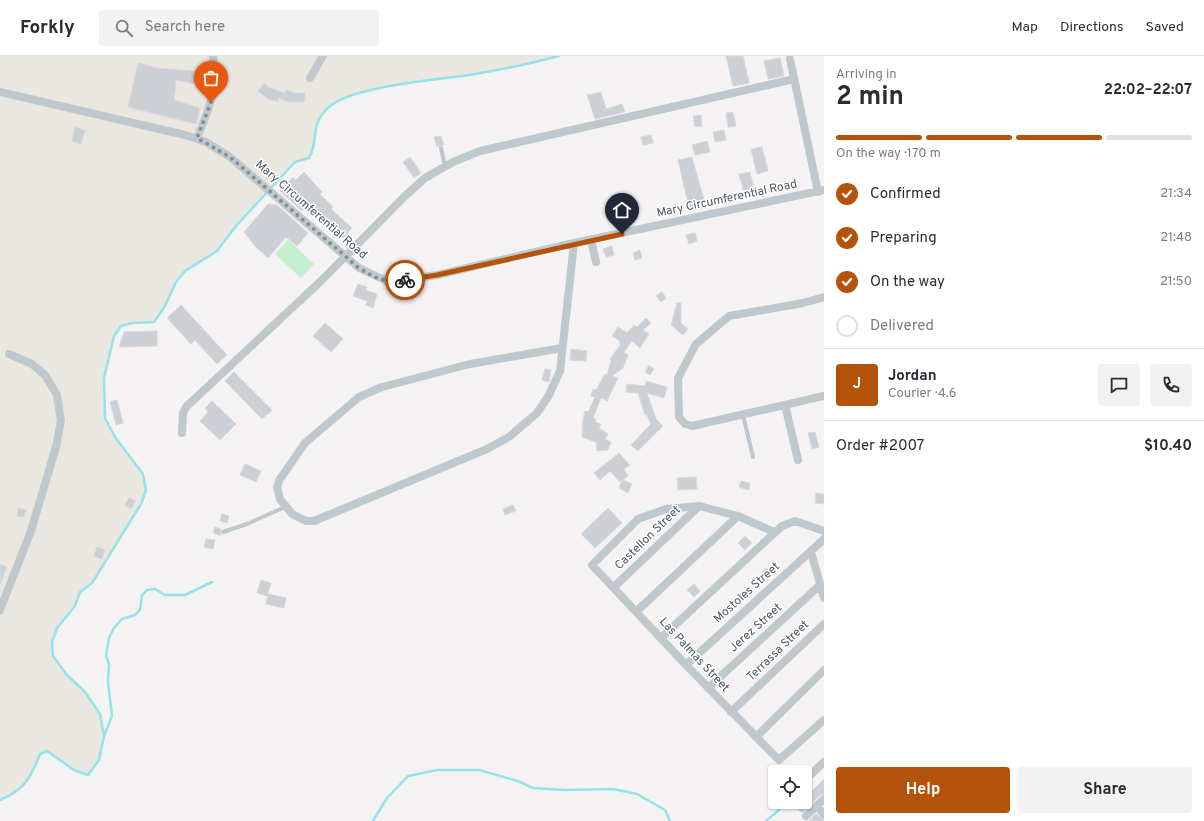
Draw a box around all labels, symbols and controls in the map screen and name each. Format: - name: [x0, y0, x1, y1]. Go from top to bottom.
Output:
- search box: [99, 10, 379, 46]
- text: Forkly: [20, 16, 75, 40]
- icon: search: [113, 17, 135, 39]
- text: Search here: [145, 18, 225, 37]
- text: Map: [1012, 19, 1038, 36]
- text: Directions: [1060, 19, 1124, 36]
- text: Saved: [1146, 19, 1184, 36]
- pin: [194, 61, 228, 102]
- icon: bag: [200, 67, 222, 89]
- text: Arriving in: [836, 67, 897, 83]
- text: 2 min: [836, 81, 904, 114]
- text: 22:02–22:07: [1104, 81, 1192, 100]
- text: On the way · 170 m: [836, 146, 941, 162]
- street label: Mary Circumferential Road: [252, 157, 370, 263]
- street label: Mary Circumferential Road: [655, 176, 799, 222]
- icon: check: [836, 183, 858, 205]
- text: Confirmed: [870, 185, 941, 204]
- text: 21:34: [1160, 186, 1192, 202]
- pin: [605, 193, 639, 234]
- icon: home: [611, 199, 633, 221]
- icon: check: [836, 227, 858, 249]
- text: Preparing: [870, 229, 937, 248]
- text: 21:48: [1160, 230, 1192, 246]
- courier: [385, 260, 425, 300]
- icon: bike: [394, 269, 416, 291]
- icon: check: [836, 271, 858, 293]
- text: On the way: [870, 273, 945, 292]
- text: 21:50: [1160, 274, 1192, 290]
- text: Delivered: [870, 317, 934, 336]
- button: chat: [1098, 364, 1140, 406]
- button: phone: [1150, 364, 1192, 406]
- text: Jordan: [888, 367, 937, 386]
- text: J: [853, 375, 861, 394]
- text: Courier · 4.6: [888, 386, 956, 402]
- text: Order #2007: [836, 437, 924, 456]
- text: $10.40: [1144, 437, 1192, 456]
- street label: Castellon Street: [612, 502, 684, 574]
- street label: Mostoles Street: [710, 559, 784, 627]
- street label: Jerez Street: [726, 600, 786, 656]
- street label: Las Palmas Street: [655, 614, 733, 696]
- street label: Terrassa Street: [743, 617, 813, 685]
- map controls: [768, 765, 812, 809]
- button: locate: [768, 765, 812, 809]
- button: Help: [836, 767, 1010, 813]
- button: Share: [1018, 767, 1192, 813]

